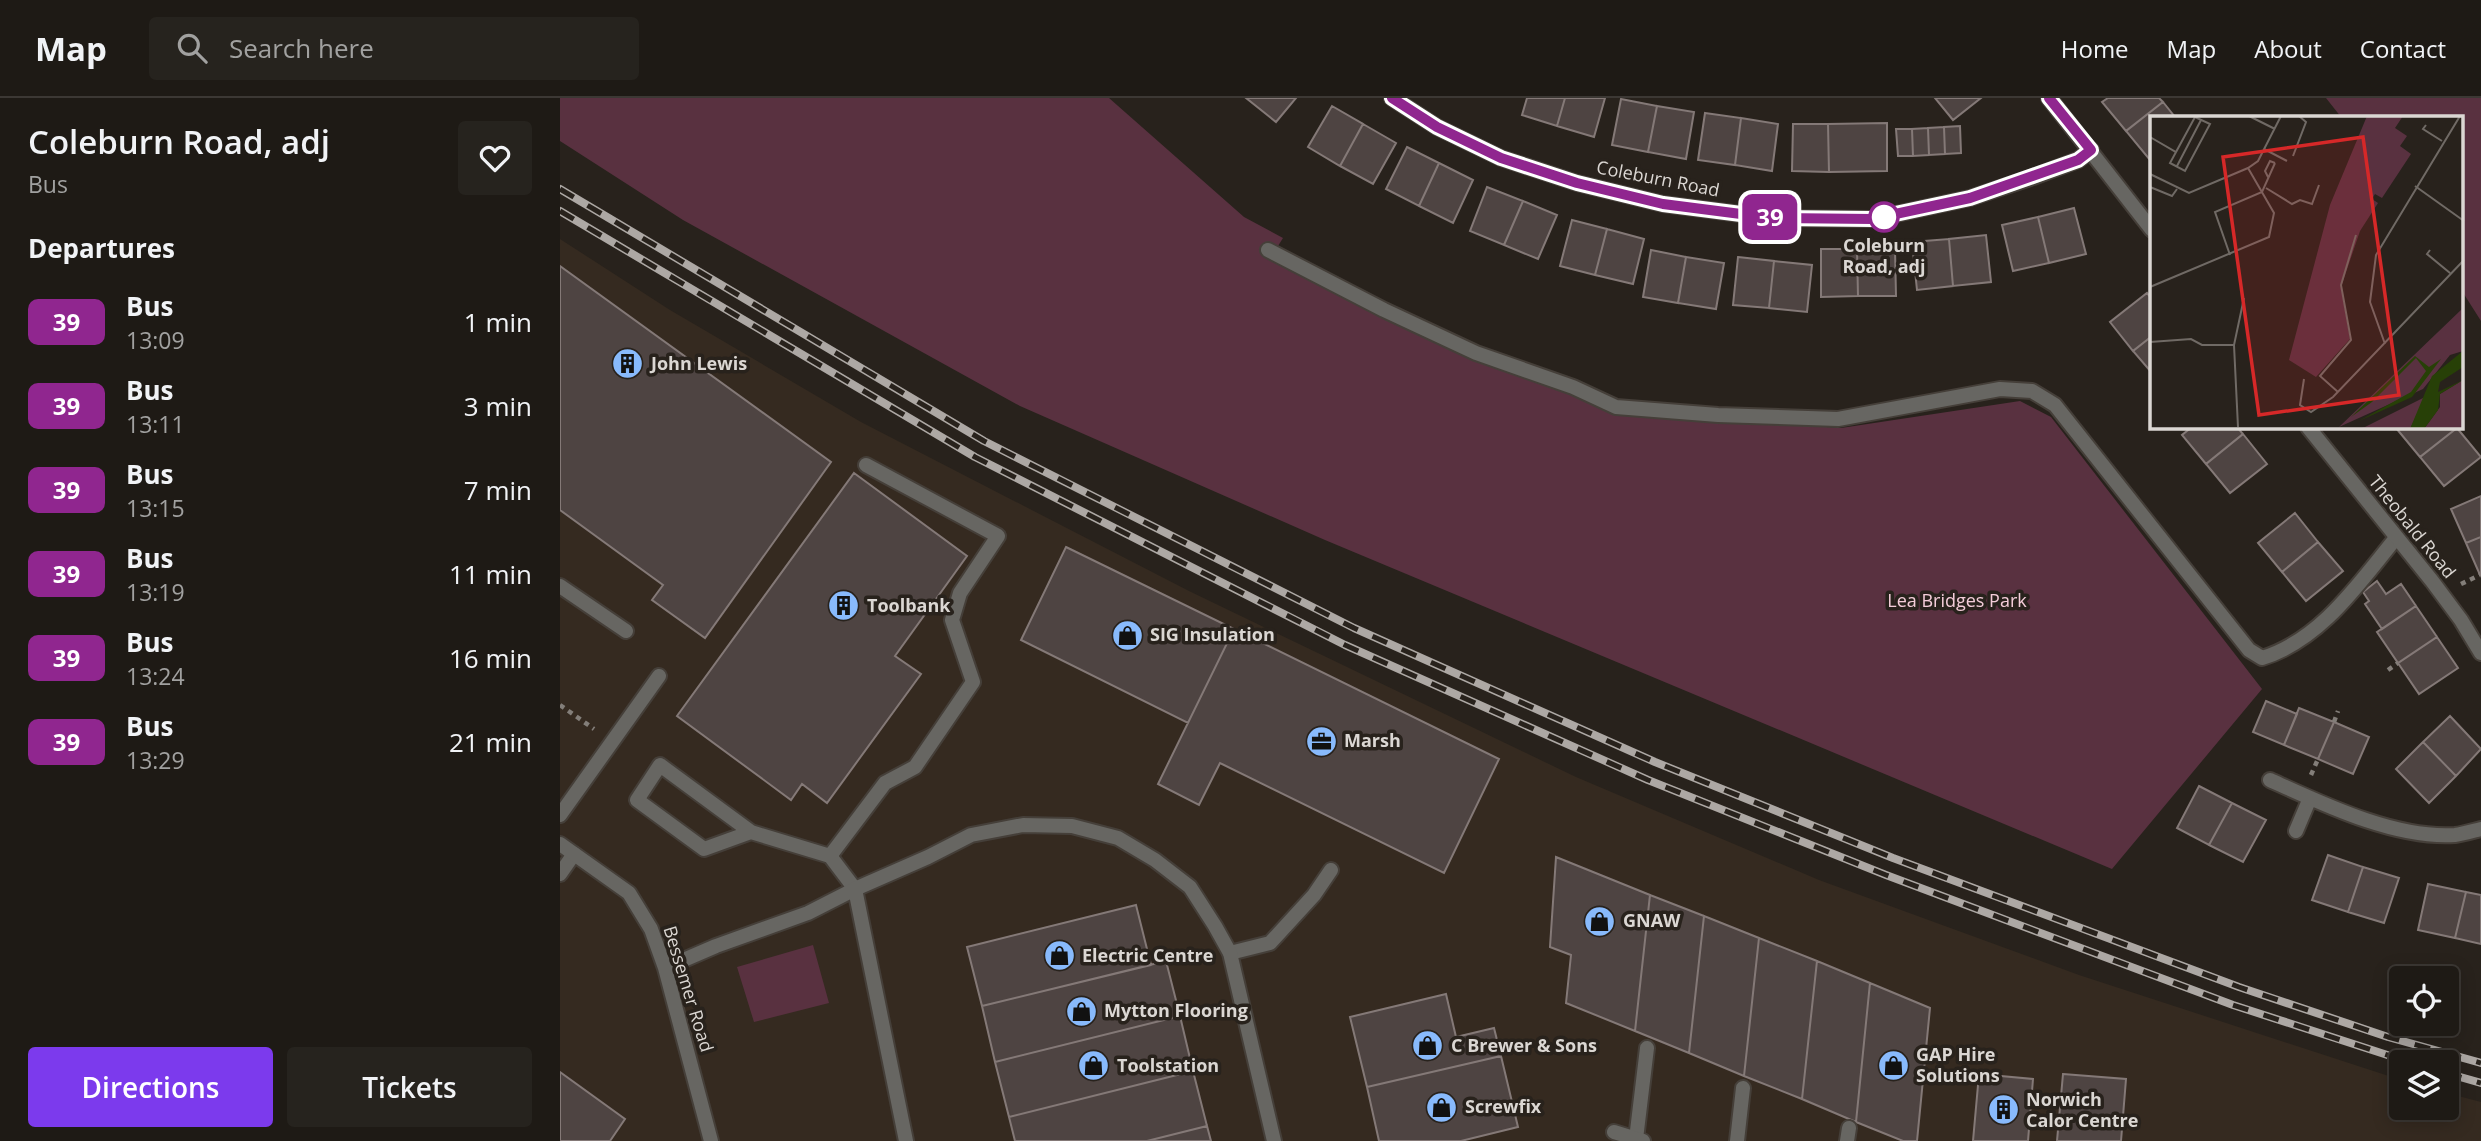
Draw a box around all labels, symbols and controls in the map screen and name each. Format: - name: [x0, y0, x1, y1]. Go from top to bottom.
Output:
- search box: [149, 17, 639, 80]
- text: Map: [35, 26, 107, 71]
- icon: search: [173, 29, 211, 67]
- text: Search here: [229, 30, 374, 66]
- text: Home: [2061, 32, 2129, 65]
- text: Map: [2167, 32, 2216, 65]
- text: About: [2254, 32, 2322, 65]
- text: Contact: [2360, 32, 2446, 65]
- inset map: [2150, 116, 2464, 429]
- text: Coleburn Road, adj: [28, 119, 330, 164]
- button: heart: [458, 121, 532, 195]
- street label: Coleburn Road: [1595, 154, 1722, 202]
- text: Bus: [28, 168, 68, 200]
- line badge: 39: [1738, 194, 1802, 240]
- text: 39: [1756, 200, 1784, 233]
- marker: Coleburn Road, adj: [1869, 202, 1899, 232]
- text: Departures: [28, 230, 175, 266]
- place label: Coleburn Road, adj: [1843, 233, 1925, 278]
- text: Bus: [126, 288, 173, 324]
- text: 1 min: [464, 304, 532, 340]
- text: 39: [53, 305, 80, 338]
- text: 13:09: [126, 324, 185, 356]
- building icon: John Lewis: [611, 347, 645, 381]
- place label: John Lewis: [649, 351, 747, 375]
- text: Bus: [126, 372, 173, 408]
- text: 3 min: [464, 388, 532, 424]
- text: 39: [53, 389, 80, 422]
- text: 13:11: [126, 408, 185, 440]
- text: Bus: [126, 456, 173, 492]
- street label: Theobald Road: [2364, 470, 2462, 583]
- text: 7 min: [464, 472, 532, 508]
- text: 39: [53, 473, 80, 506]
- text: 13:15: [126, 492, 185, 524]
- text: Bus: [126, 540, 173, 576]
- text: 11 min: [449, 556, 532, 592]
- text: 39: [53, 557, 80, 590]
- text: 13:19: [126, 576, 185, 608]
- park label: Lea Bridges Park: [1887, 588, 2027, 612]
- building icon: Toolbank: [827, 589, 861, 623]
- place label: Toolbank: [867, 593, 951, 617]
- shop icon: SIG Insulation: [1110, 618, 1144, 652]
- place label: SIG Insulation: [1150, 622, 1275, 646]
- text: Bus: [126, 624, 173, 660]
- text: 16 min: [449, 640, 532, 676]
- text: 39: [53, 641, 80, 674]
- text: 13:24: [126, 660, 185, 692]
- text: Bus: [126, 708, 173, 744]
- text: 21 min: [449, 724, 532, 760]
- office icon: Marsh: [1304, 724, 1338, 758]
- text: 39: [53, 725, 80, 758]
- place label: Marsh: [1344, 728, 1401, 752]
- text: 13:29: [126, 744, 185, 776]
- shop icon: GNAW: [1583, 904, 1617, 938]
- place label: GNAW: [1623, 908, 1681, 932]
- street label: Bessemer Road: [658, 923, 720, 1055]
- shop icon: Electric Centre: [1042, 939, 1076, 973]
- place label: Electric Centre: [1082, 943, 1213, 967]
- map controls: [2389, 966, 2459, 1120]
- button: locate: [2389, 966, 2459, 1036]
- shop icon: Mytton Flooring: [1064, 994, 1098, 1028]
- place label: Mytton Flooring: [1104, 998, 1248, 1022]
- shop icon: C Brewer & Sons: [1411, 1029, 1445, 1063]
- place label: C Brewer & Sons: [1451, 1033, 1597, 1057]
- place label: GAP Hire Solutions: [1916, 1042, 2000, 1087]
- button: Directions: [28, 1047, 273, 1127]
- button: Tickets: [287, 1047, 532, 1127]
- shop icon: GAP Hire Solutions: [1876, 1048, 1910, 1082]
- shop icon: Toolstation: [1077, 1049, 1111, 1083]
- button: layers: [2389, 1050, 2459, 1120]
- place label: Toolstation: [1117, 1053, 1219, 1077]
- place label: Norwich Calor Centre: [2026, 1087, 2138, 1132]
- shop icon: Screwfix: [1425, 1090, 1459, 1124]
- building icon: Norwich Calor Centre: [1986, 1093, 2020, 1127]
- place label: Screwfix: [1465, 1094, 1542, 1118]

